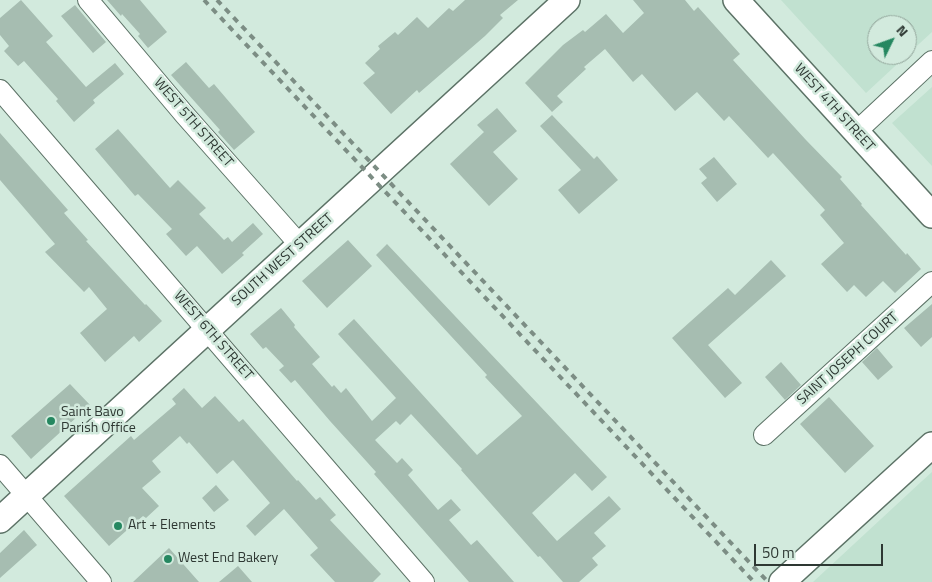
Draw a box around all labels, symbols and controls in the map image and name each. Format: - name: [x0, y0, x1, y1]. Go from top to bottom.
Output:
- north arrow: [867, 15, 917, 65]
- text: N: [892, 20, 914, 41]
- street label: WEST 4TH STREET: [790, 61, 878, 155]
- street label: WEST 5TH STREET: [150, 75, 236, 171]
- street label: SOUTH WEST STREET: [229, 210, 337, 310]
- street label: WEST 6TH STREET: [170, 288, 256, 384]
- street label: SAINT JOSEPH COURT: [794, 309, 902, 409]
- place label: Saint Bavo Parish Office: [61, 405, 136, 438]
- marker: Saint Bavo Parish Office: [45, 415, 57, 427]
- place label: Art + Elements: [128, 518, 216, 534]
- marker: Art + Elements: [112, 520, 124, 532]
- scale bar: [757, 534, 886, 566]
- text: 50 m: [762, 541, 795, 564]
- place label: West End Bakery: [178, 551, 278, 567]
- marker: West End Bakery: [162, 553, 174, 565]

